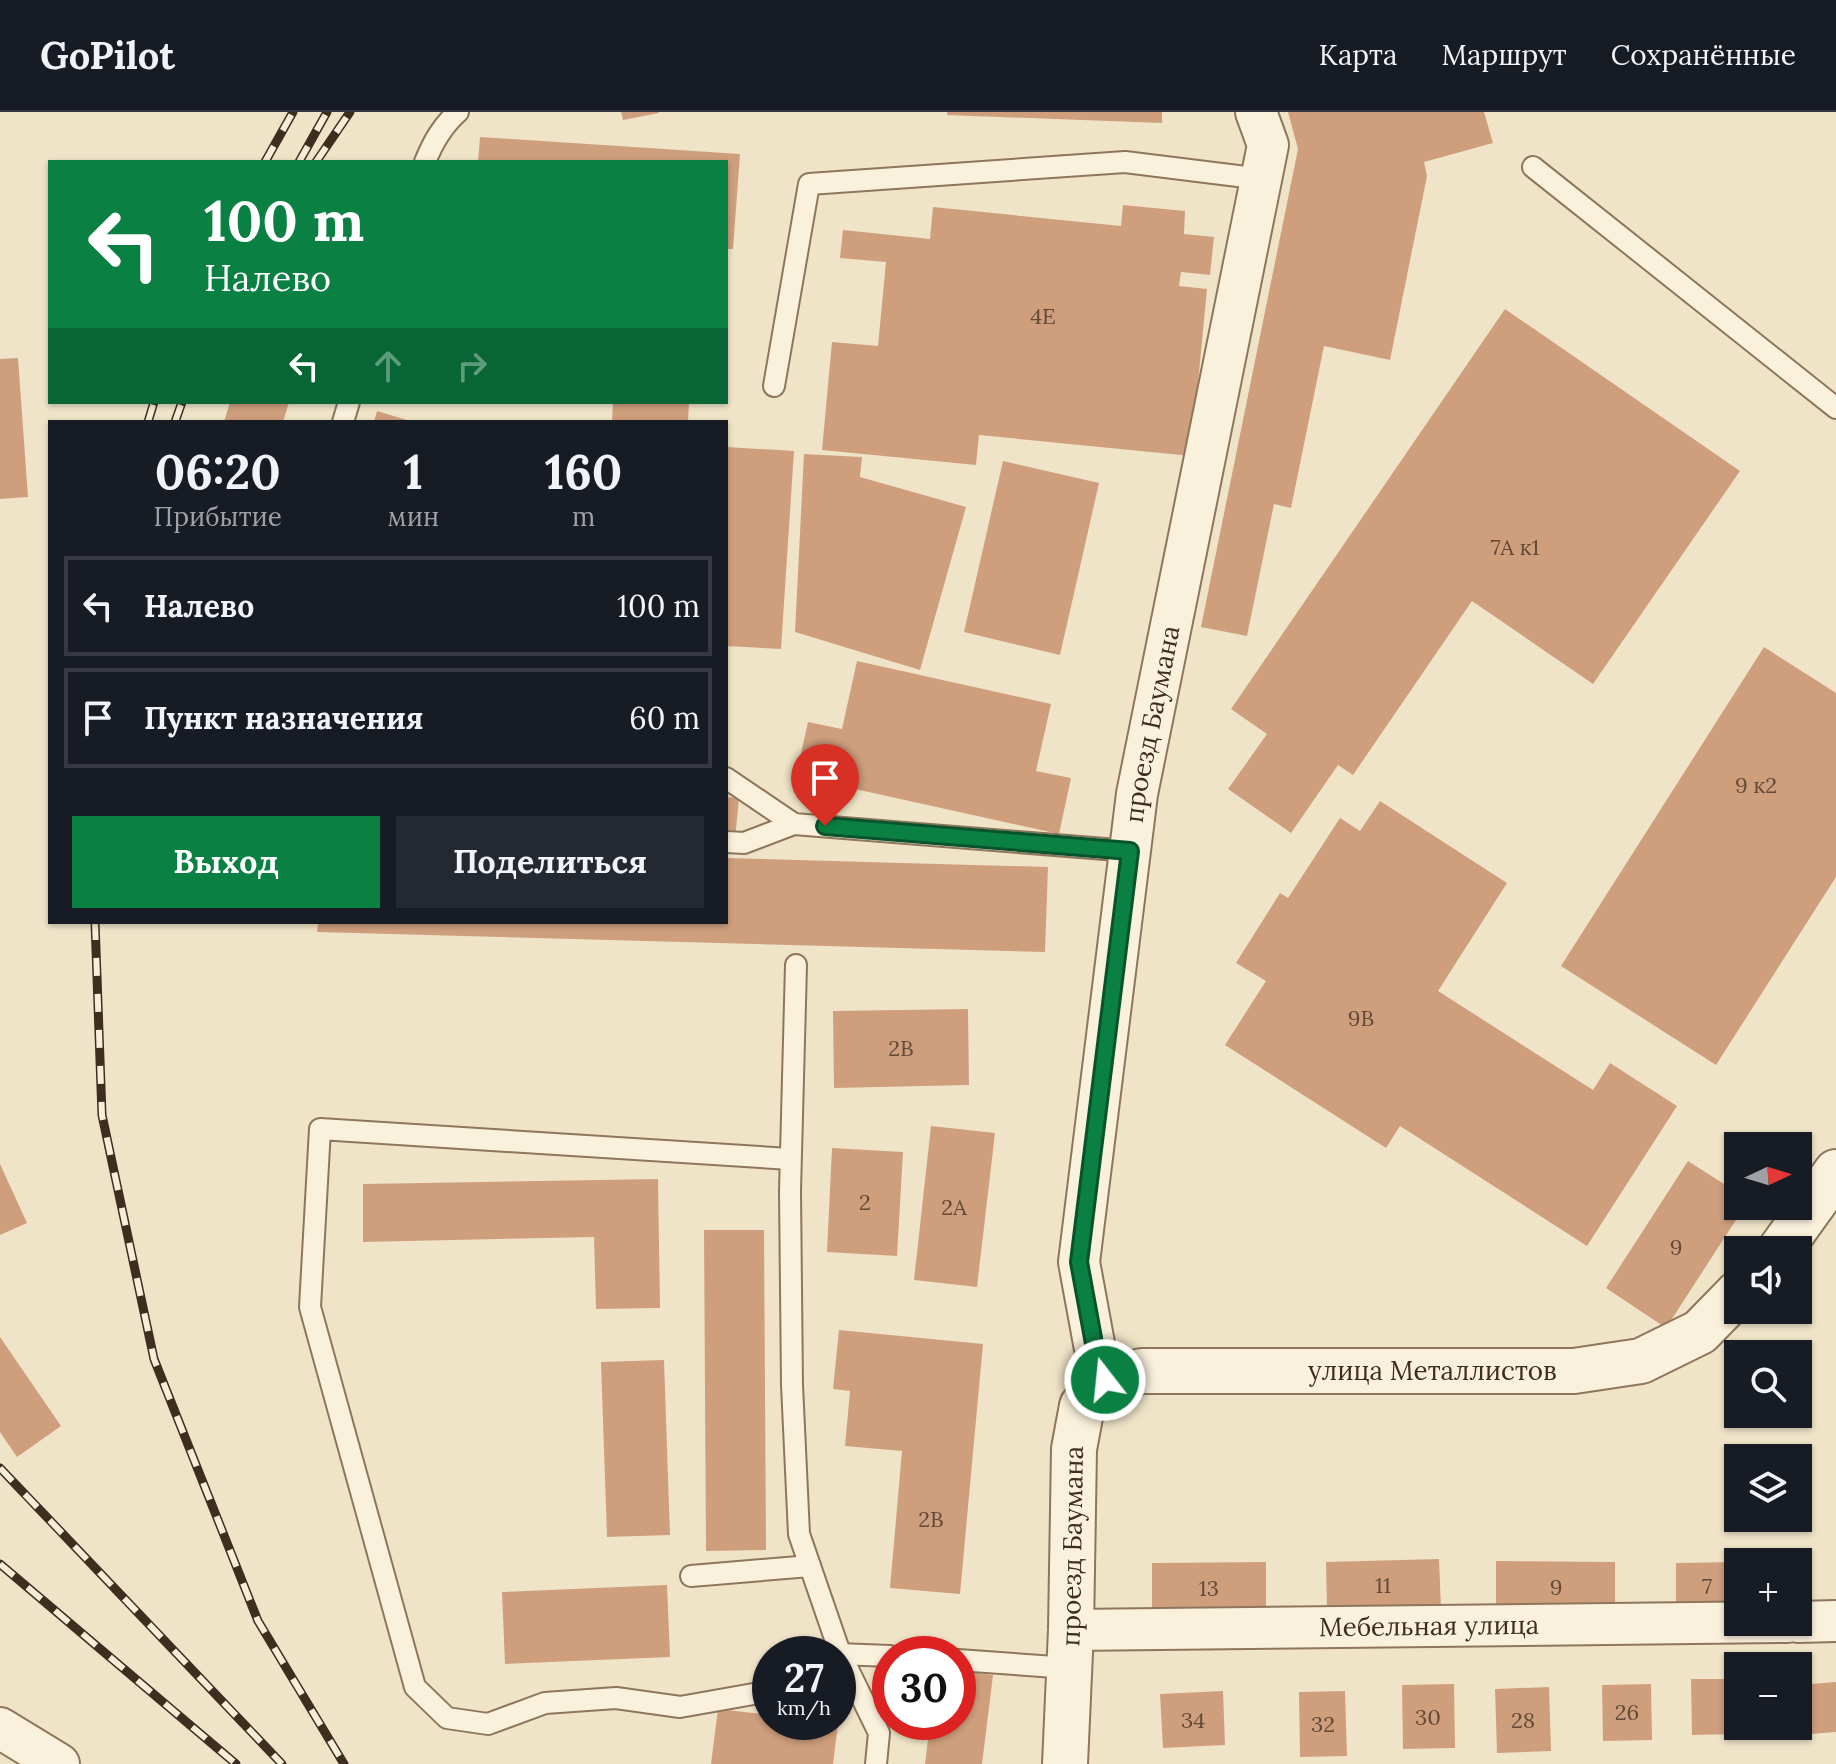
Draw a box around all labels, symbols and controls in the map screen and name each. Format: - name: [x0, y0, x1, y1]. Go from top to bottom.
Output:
- text: GoPilot: [40, 31, 175, 79]
- text: Карта: [1319, 37, 1397, 73]
- text: Маршрут: [1441, 37, 1567, 73]
- text: Сохранённые: [1611, 37, 1796, 73]
- text: 100 m: [204, 185, 364, 256]
- icon: left: [72, 192, 176, 296]
- text: Налево: [204, 255, 331, 301]
- house number: 4E: [1030, 302, 1056, 330]
- icon: left: [282, 344, 326, 388]
- icon: ahead: [366, 344, 410, 388]
- icon: right: [450, 344, 494, 388]
- text: 06:20: [155, 441, 281, 502]
- text: 1: [404, 441, 423, 502]
- text: 160: [545, 441, 622, 502]
- text: Прибытие: [154, 500, 282, 533]
- text: мин: [388, 500, 439, 533]
- text: m: [572, 500, 595, 533]
- house number: 7А к1: [1490, 533, 1540, 561]
- icon: left: [76, 584, 120, 628]
- text: Налево: [144, 587, 254, 625]
- text: 100 m: [617, 587, 700, 625]
- street label: проезд Баумана: [1117, 622, 1187, 825]
- icon: arrive: [76, 696, 120, 740]
- text: Пункт назначения: [144, 699, 423, 737]
- text: 60 m: [629, 699, 700, 737]
- pin: [791, 744, 859, 826]
- icon: arrive: [803, 756, 847, 800]
- house number: 9 к2: [1735, 771, 1777, 799]
- button: Выход: [72, 816, 380, 908]
- button: Поделиться: [396, 816, 704, 908]
- house number: 9В: [1348, 1004, 1374, 1032]
- house number: 2B: [888, 1034, 914, 1062]
- north arrow: [1724, 1132, 1812, 1220]
- map controls: [1724, 1132, 1812, 1740]
- house number: 2: [859, 1188, 871, 1216]
- house number: 2A: [941, 1193, 968, 1221]
- house number: 9: [1670, 1233, 1682, 1261]
- button: sound: [1724, 1236, 1812, 1324]
- position arrow: [1063, 1338, 1147, 1422]
- button: search: [1724, 1340, 1812, 1428]
- street label: улица Металлистов: [1308, 1354, 1557, 1387]
- button: layers: [1724, 1444, 1812, 1532]
- street label: проезд Баумана: [1053, 1446, 1090, 1647]
- house number: 2B: [918, 1505, 944, 1533]
- button: +: [1724, 1548, 1812, 1636]
- house number: 11: [1375, 1571, 1391, 1599]
- house number: 7: [1702, 1572, 1712, 1600]
- house number: 9: [1550, 1573, 1562, 1601]
- house number: 13: [1199, 1574, 1219, 1602]
- street label: Мебельная улица: [1319, 1608, 1539, 1643]
- speed limit sign: 30: [872, 1636, 976, 1740]
- text: 27: [784, 1652, 824, 1703]
- button: −: [1724, 1652, 1812, 1740]
- text: km/h: [777, 1695, 831, 1720]
- house number: 26: [1615, 1698, 1639, 1726]
- house number: 30: [1415, 1703, 1441, 1731]
- house number: 34: [1181, 1706, 1205, 1734]
- house number: 28: [1511, 1706, 1535, 1734]
- house number: 32: [1311, 1710, 1335, 1738]

